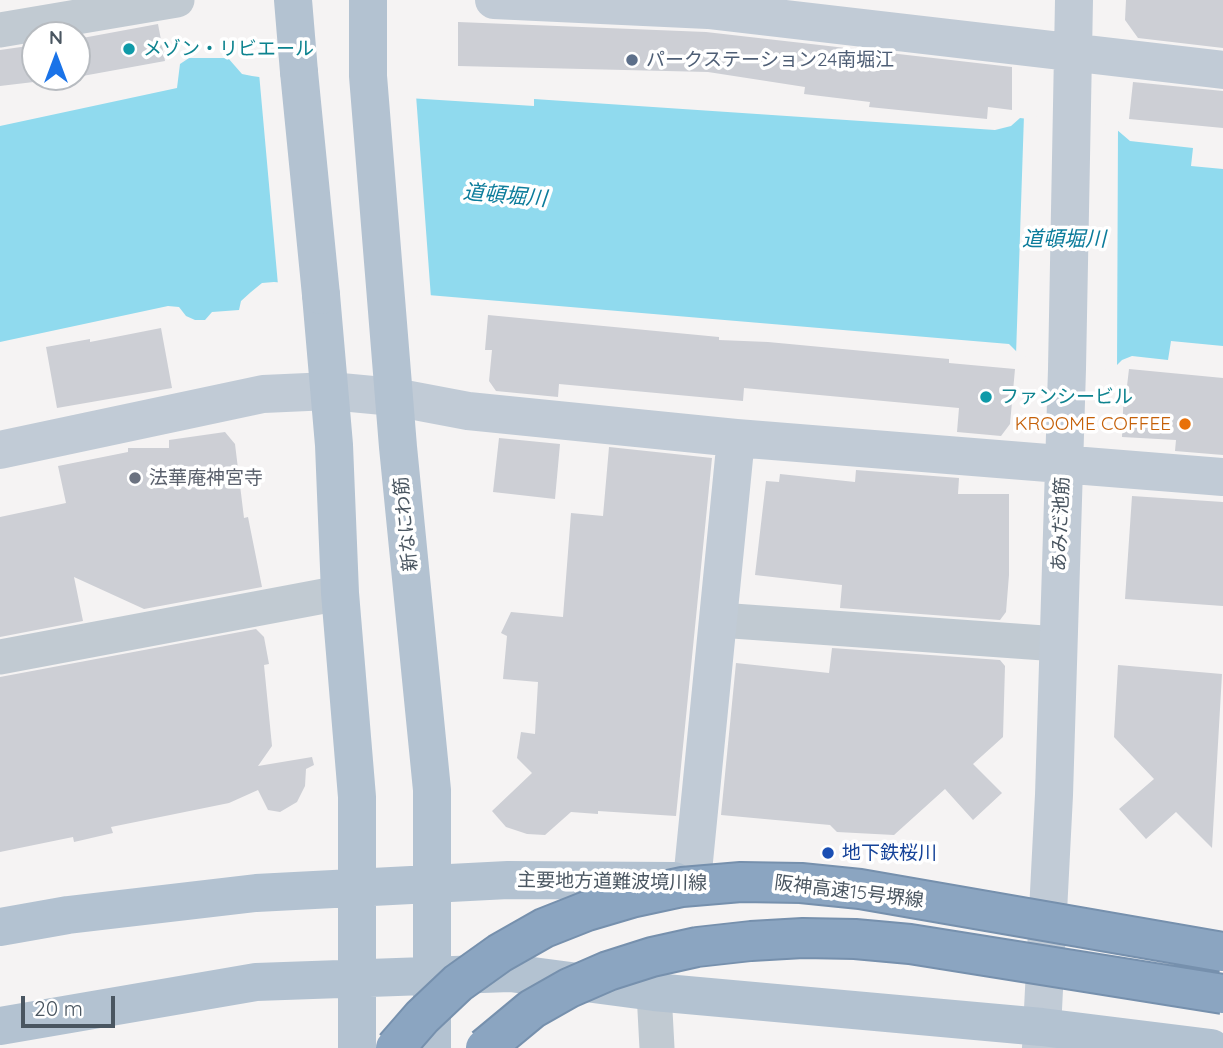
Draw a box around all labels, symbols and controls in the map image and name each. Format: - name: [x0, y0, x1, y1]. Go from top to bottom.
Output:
- north arrow: [21, 21, 91, 91]
- text: N: [49, 25, 63, 49]
- place label: メゾン・リビエール: [143, 38, 314, 60]
- marker: メゾン・リビエール: [121, 41, 137, 57]
- place label: パークステーション24南堀江: [646, 49, 894, 71]
- marker: パークステーション24南堀江: [624, 52, 640, 68]
- water label: 道頓堀川: [462, 180, 548, 212]
- water label: 道頓堀川: [1022, 227, 1106, 253]
- place label: ファンシービル: [1000, 386, 1133, 408]
- marker: ファンシービル: [978, 389, 994, 405]
- place label: KROOME COFFEE: [1015, 413, 1171, 435]
- marker: KROOME COFFEE: [1177, 416, 1193, 432]
- place label: 法華庵神宮寺: [149, 467, 263, 489]
- marker: 法華庵神宮寺: [127, 470, 143, 486]
- street label: 新なにわ筋: [390, 476, 422, 572]
- street label: あみだ池筋: [1048, 476, 1074, 572]
- place label: 地下鉄桜川: [842, 842, 937, 864]
- marker: 地下鉄桜川: [820, 845, 836, 861]
- street label: 主要地方道難波境川線: [517, 869, 707, 895]
- street label: 阪神高速15号堺線: [773, 872, 925, 912]
- scale bar: [24, 982, 119, 1026]
- text: 20 m: [34, 995, 83, 1021]

